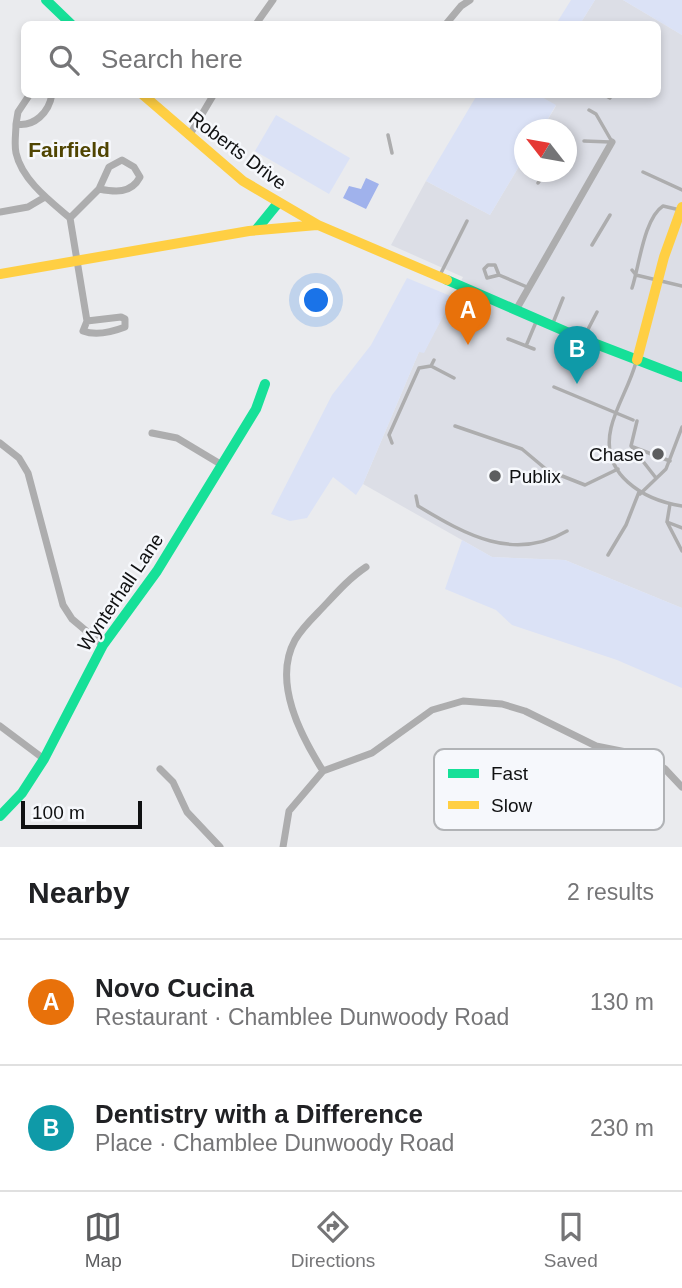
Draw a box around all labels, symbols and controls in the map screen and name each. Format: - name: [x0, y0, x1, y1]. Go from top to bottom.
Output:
- search box: [21, 21, 661, 98]
- icon: search: [45, 41, 83, 79]
- text: Search here: [101, 44, 243, 74]
- street label: Roberts Drive: [185, 107, 290, 194]
- north arrow: [514, 119, 577, 182]
- district label: Fairfield: [28, 138, 110, 161]
- your location: [299, 283, 333, 317]
- pin: A: [445, 287, 491, 345]
- pin: B: [554, 326, 600, 384]
- place label: Chase: [589, 444, 644, 465]
- marker: Chase: [650, 446, 666, 462]
- place label: Publix: [509, 466, 561, 487]
- marker: Publix: [487, 468, 503, 484]
- street label: Wynterhall Lane: [73, 530, 167, 655]
- legend: [434, 749, 664, 830]
- text: Fast: [491, 763, 529, 784]
- text: Slow: [491, 795, 532, 816]
- scale bar: [21, 798, 142, 830]
- text: 100 m: [32, 802, 85, 823]
- text: Nearby: [28, 876, 130, 909]
- text: 2 results: [567, 879, 654, 905]
- text: Novo Cucina: [95, 973, 254, 1003]
- text: A: [43, 989, 59, 1015]
- text: 130 m: [590, 989, 654, 1015]
- text: Restaurant · Chamblee Dunwoody Road: [95, 1004, 509, 1030]
- text: Dentistry with a Difference: [95, 1099, 423, 1129]
- text: B: [43, 1115, 59, 1141]
- text: 230 m: [590, 1115, 654, 1141]
- text: Place · Chamblee Dunwoody Road: [95, 1130, 454, 1156]
- tab: Map: [84, 1208, 122, 1272]
- tab: Directions: [291, 1208, 375, 1272]
- tab: Saved: [544, 1208, 598, 1272]

